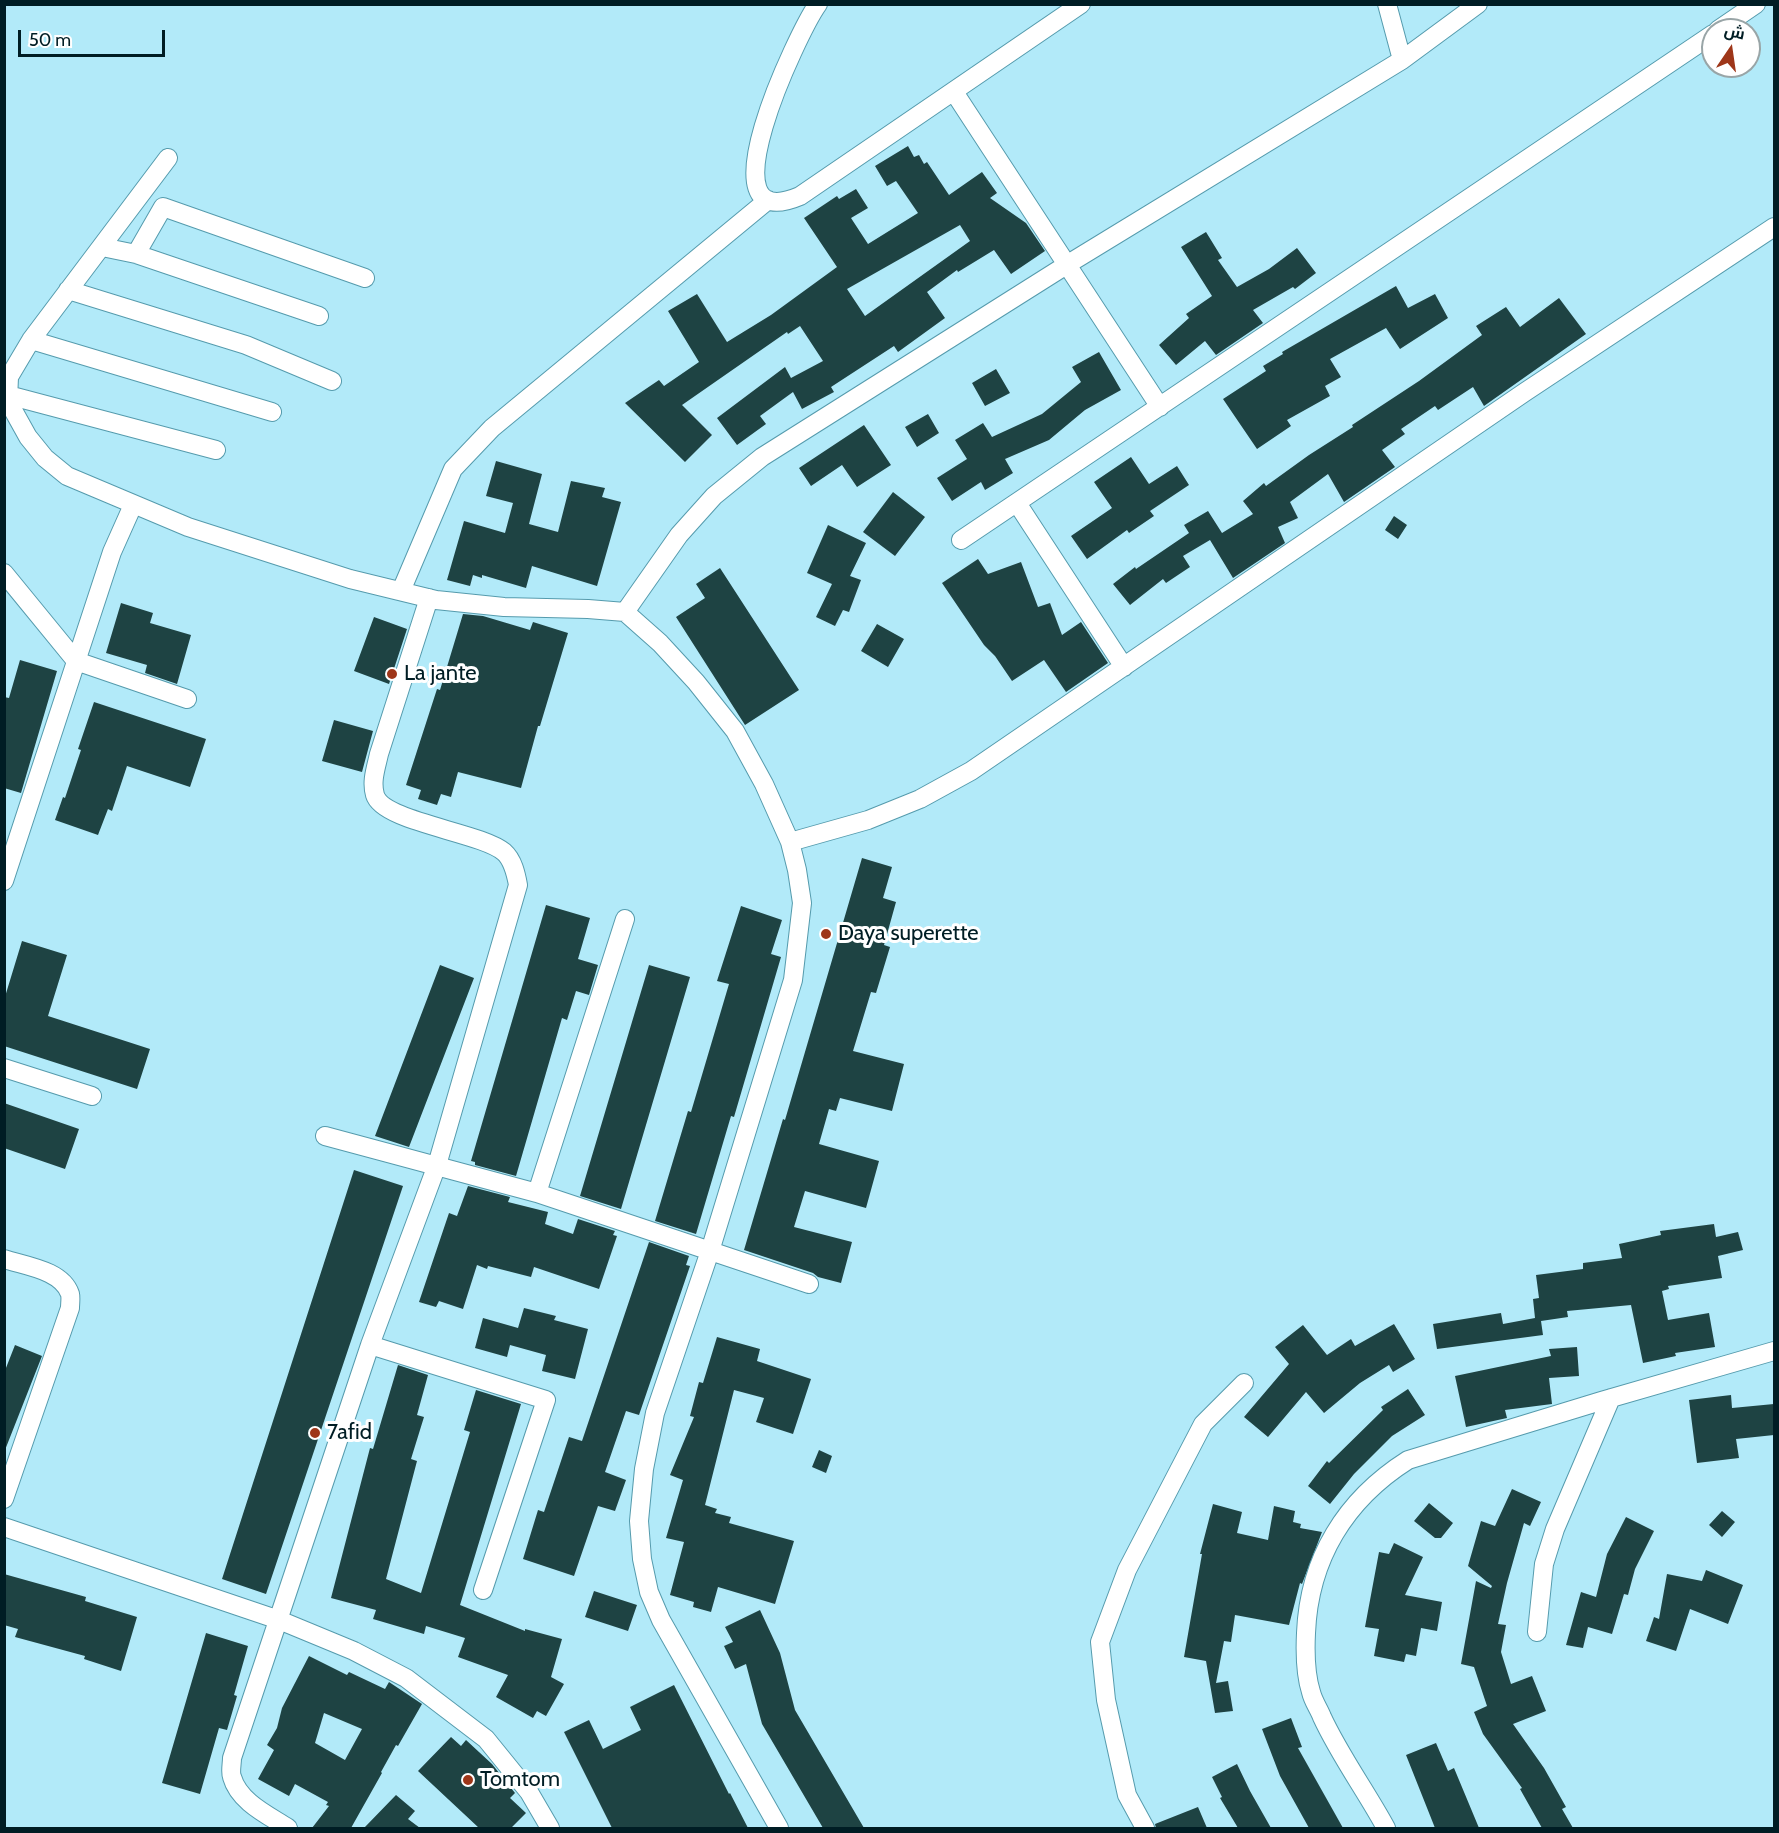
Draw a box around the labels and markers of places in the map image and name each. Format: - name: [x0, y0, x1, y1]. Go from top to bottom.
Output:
- place label: La jante: [404, 661, 476, 687]
- marker: La jante: [385, 667, 399, 681]
- place label: Daya superette: [838, 921, 979, 947]
- marker: Daya superette: [819, 927, 833, 941]
- place label: 7afid: [327, 1420, 372, 1446]
- marker: 7afid: [308, 1426, 322, 1440]
- place label: Tomtom: [480, 1767, 560, 1793]
- marker: Tomtom: [461, 1773, 475, 1787]

